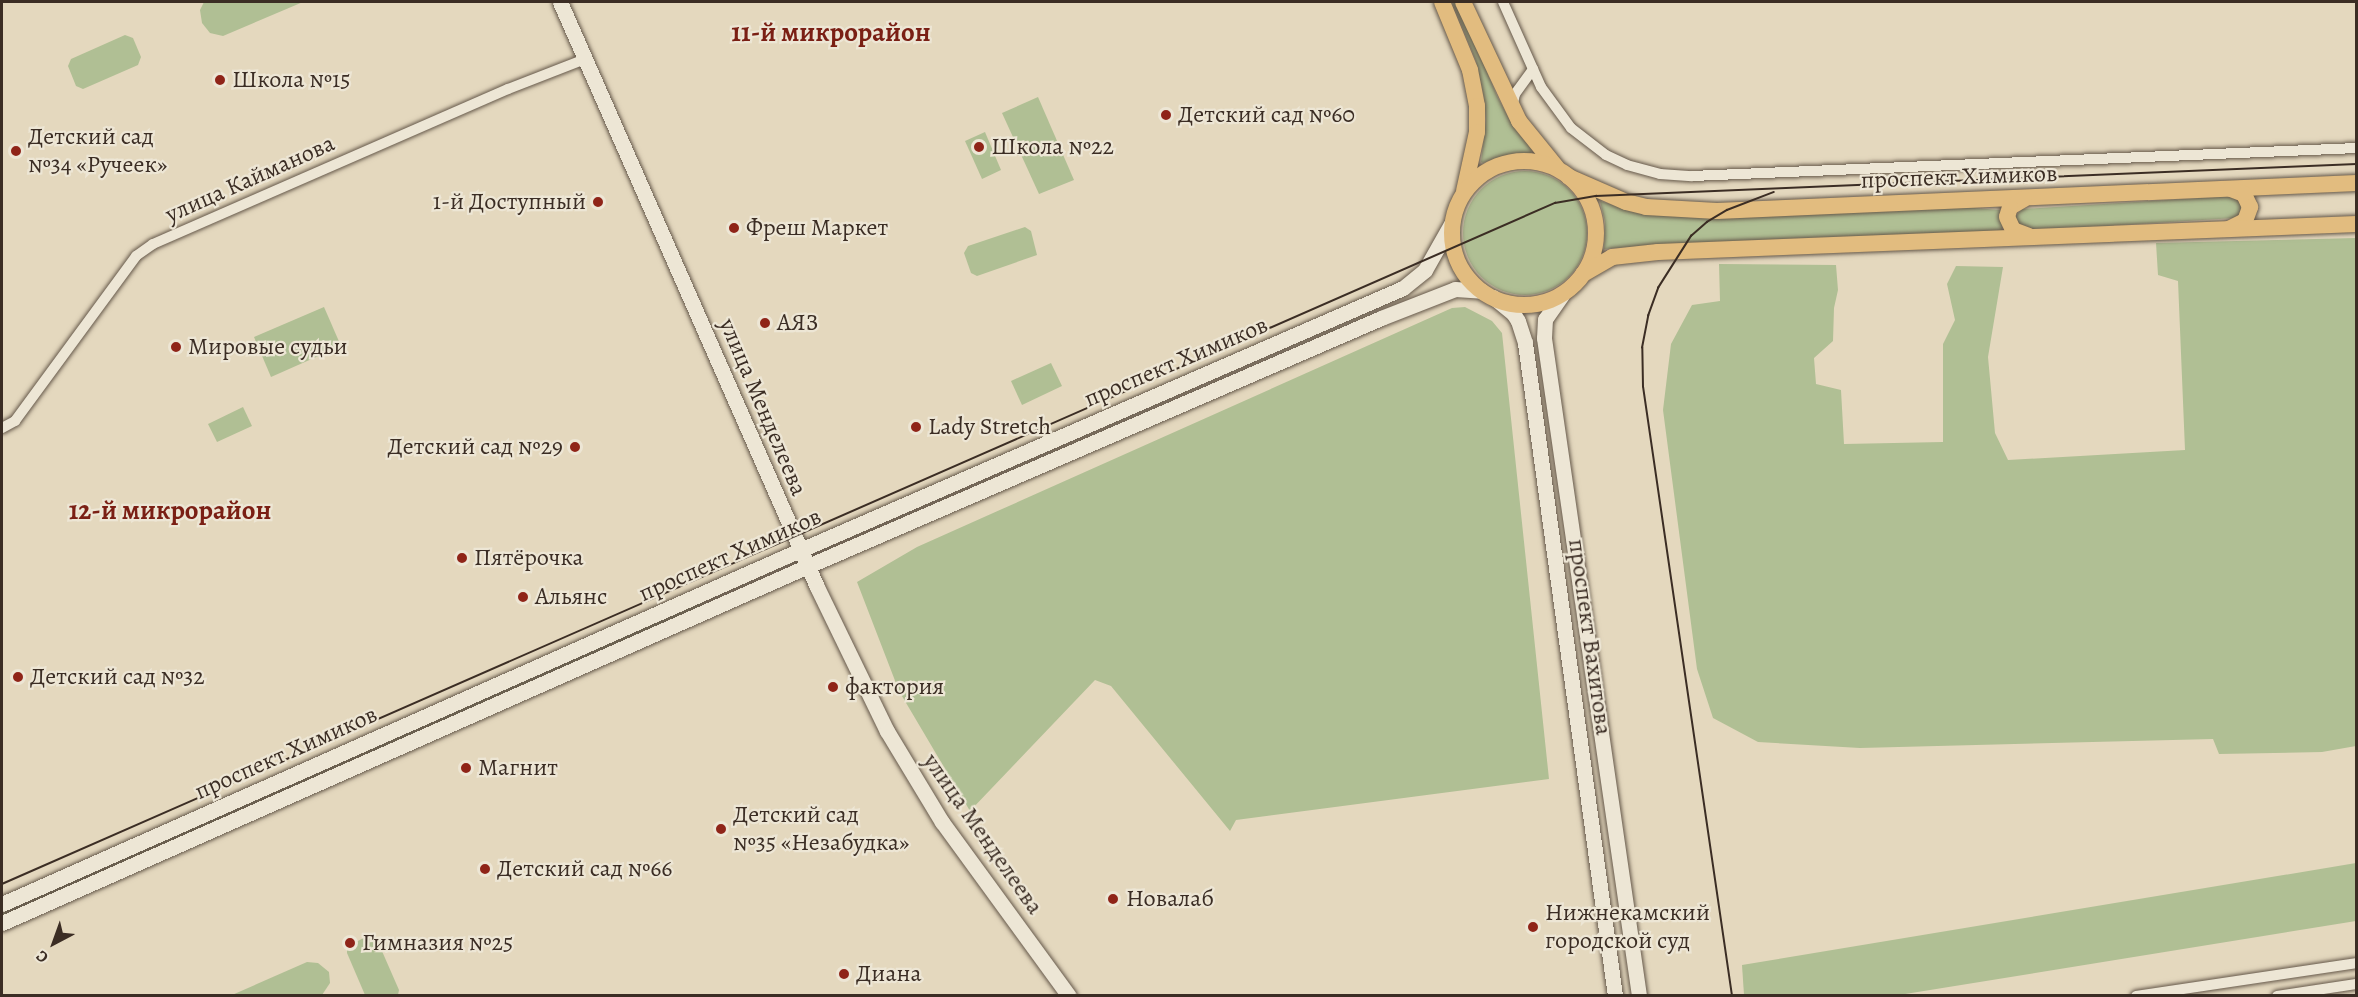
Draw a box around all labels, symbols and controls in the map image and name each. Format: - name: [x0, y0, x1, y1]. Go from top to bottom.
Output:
- district label: 11-й микрорайон: [731, 17, 931, 49]
- place label: Школа №15: [232, 66, 351, 94]
- marker: Школа №15: [213, 73, 227, 87]
- place label: Детский сад №60: [1178, 101, 1355, 129]
- marker: Детский сад №60: [1159, 108, 1173, 122]
- place label: Детский сад №34 «Ручеек»: [28, 123, 167, 179]
- street label: улица Кайманова: [161, 129, 339, 229]
- place label: Школа №22: [991, 133, 1114, 161]
- marker: Школа №22: [972, 140, 986, 154]
- marker: Детский сад №34 «Ручеек»: [9, 144, 23, 158]
- street label: проспект Химиков: [1860, 159, 2058, 195]
- place label: 1-й Доступный: [433, 188, 586, 216]
- marker: 1-й Доступный: [591, 195, 605, 209]
- place label: Фреш Маркет: [746, 214, 888, 242]
- marker: Фреш Маркет: [727, 221, 741, 235]
- place label: АЯЗ: [777, 309, 818, 337]
- street label: проспект Химиков: [1080, 310, 1272, 414]
- street label: улица Менделеева: [713, 314, 813, 500]
- marker: АЯЗ: [758, 316, 772, 330]
- place label: Мировые судьи: [188, 333, 348, 361]
- marker: Мировые судьи: [169, 340, 183, 354]
- place label: Lady Stretch: [928, 413, 1051, 441]
- marker: Lady Stretch: [909, 420, 923, 434]
- place label: Детский сад №29: [387, 433, 563, 461]
- marker: Детский сад №29: [568, 440, 582, 454]
- district label: 12-й микрорайон: [69, 495, 271, 527]
- street label: проспект Химиков: [634, 502, 826, 608]
- street label: проспект Вахитова: [1562, 537, 1618, 737]
- place label: Пятёрочка: [474, 544, 584, 572]
- marker: Пятёрочка: [455, 551, 469, 565]
- place label: Альянс: [535, 583, 607, 611]
- marker: Альянс: [516, 590, 530, 604]
- place label: Детский сад №32: [30, 663, 205, 691]
- marker: Детский сад №32: [11, 670, 25, 684]
- place label: фактория: [845, 673, 944, 701]
- marker: фактория: [826, 680, 840, 694]
- street label: проспект Химиков: [190, 700, 382, 806]
- street label: улица Менделеева: [917, 748, 1049, 920]
- place label: Магнит: [478, 754, 558, 782]
- marker: Магнит: [459, 761, 473, 775]
- place label: Детский сад №35 «Незабудка»: [733, 801, 909, 857]
- marker: Детский сад №35 «Незабудка»: [714, 822, 728, 836]
- place label: Детский сад №66: [497, 855, 672, 883]
- marker: Детский сад №66: [478, 862, 492, 876]
- place label: Новалаб: [1126, 885, 1214, 913]
- marker: Новалаб: [1104, 890, 1122, 908]
- place label: Нижнекамский городской суд: [1545, 899, 1710, 955]
- north arrow: [24, 913, 84, 973]
- marker: Нижнекамский городской суд: [1526, 920, 1540, 934]
- place label: Гимназия №25: [362, 929, 513, 957]
- marker: Гимназия №25: [343, 936, 357, 950]
- text: С: [31, 945, 53, 968]
- place label: Диана: [856, 960, 921, 988]
- marker: Диана: [837, 967, 851, 981]

